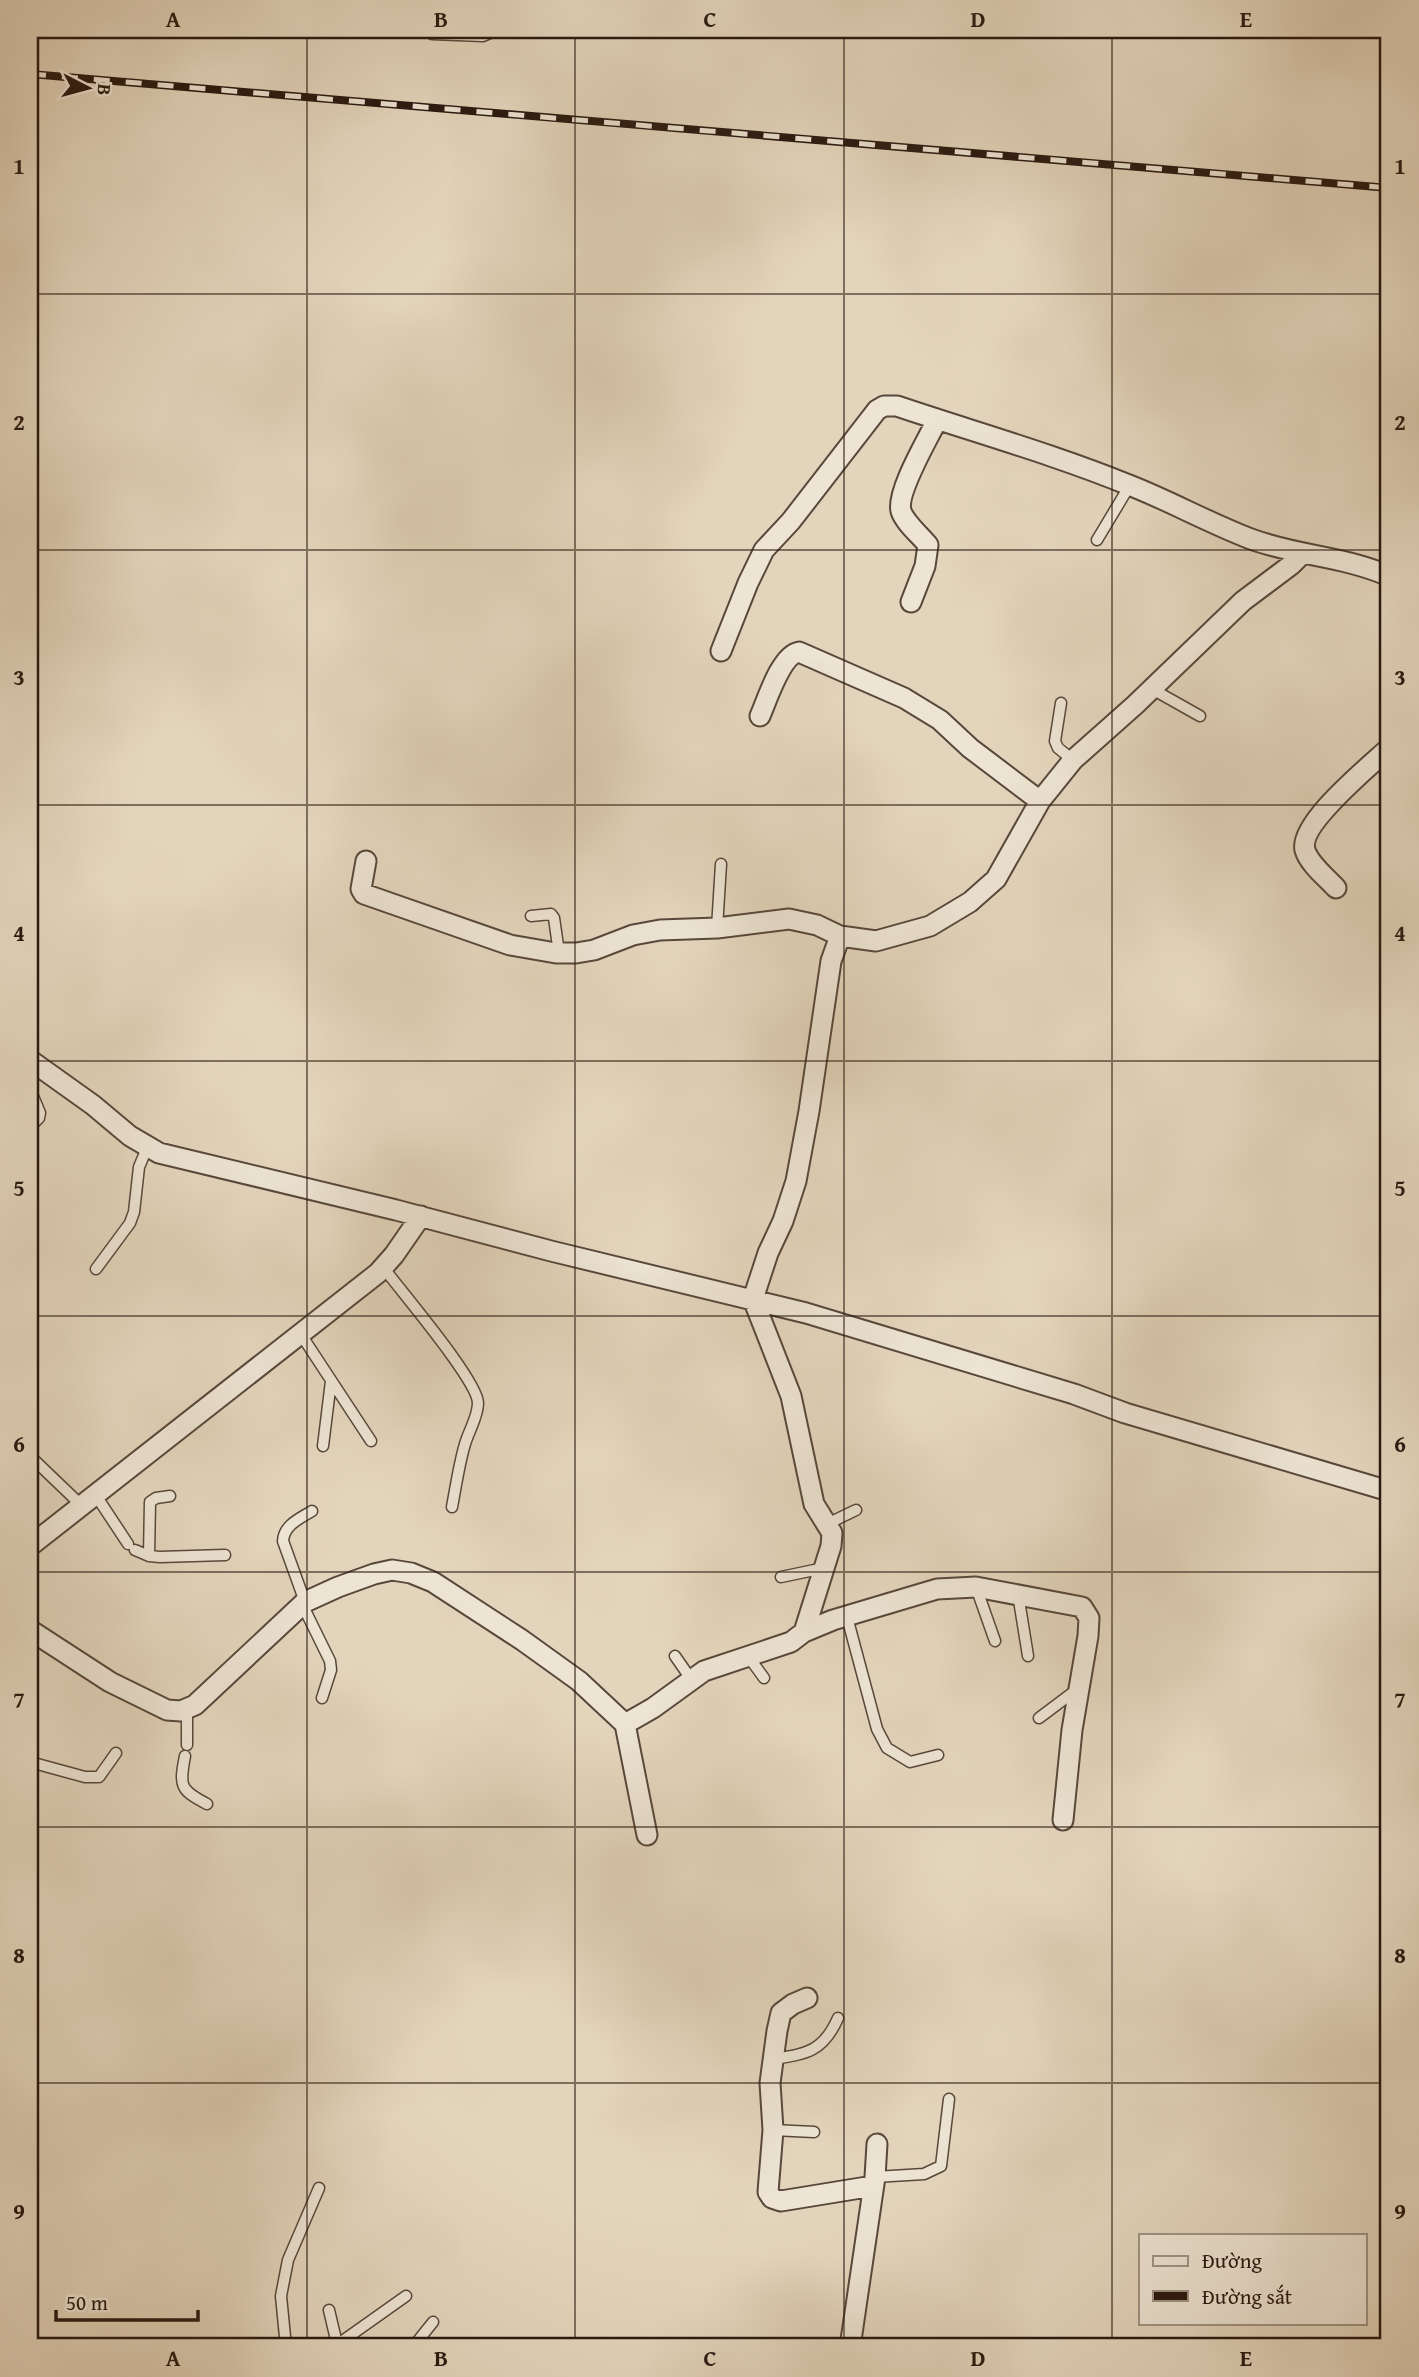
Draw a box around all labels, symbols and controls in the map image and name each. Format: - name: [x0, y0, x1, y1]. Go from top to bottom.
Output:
- text: A: [166, 2, 181, 35]
- text: B: [434, 2, 448, 35]
- text: C: [703, 2, 717, 35]
- text: D: [971, 2, 986, 35]
- text: E: [1240, 2, 1252, 35]
- north arrow: [52, 52, 122, 122]
- text: B: [90, 82, 119, 97]
- text: 1: [13, 149, 25, 182]
- text: 1: [1394, 149, 1406, 182]
- text: 2: [13, 405, 25, 438]
- text: 2: [1394, 405, 1406, 438]
- text: 3: [13, 660, 25, 693]
- text: 3: [1394, 660, 1406, 693]
- text: 4: [13, 916, 25, 949]
- text: 4: [1394, 916, 1406, 949]
- text: 5: [13, 1171, 25, 1204]
- text: 5: [1394, 1171, 1406, 1204]
- text: 6: [13, 1427, 25, 1460]
- text: 6: [1394, 1427, 1406, 1460]
- text: 7: [13, 1683, 25, 1716]
- text: 7: [1394, 1683, 1406, 1716]
- text: 8: [13, 1938, 25, 1971]
- text: 8: [1394, 1938, 1406, 1971]
- text: 9: [13, 2194, 25, 2227]
- text: 9: [1394, 2194, 1406, 2227]
- legend: [1139, 2234, 1366, 2324]
- text: Đường: [1202, 2245, 1263, 2276]
- scale bar: [56, 2279, 198, 2323]
- text: Đường sắt: [1202, 2281, 1293, 2312]
- text: 50 m: [66, 2287, 108, 2318]
- text: A: [166, 2341, 181, 2374]
- text: B: [434, 2341, 448, 2374]
- text: C: [703, 2341, 717, 2374]
- text: D: [971, 2341, 986, 2374]
- text: E: [1240, 2341, 1252, 2374]

